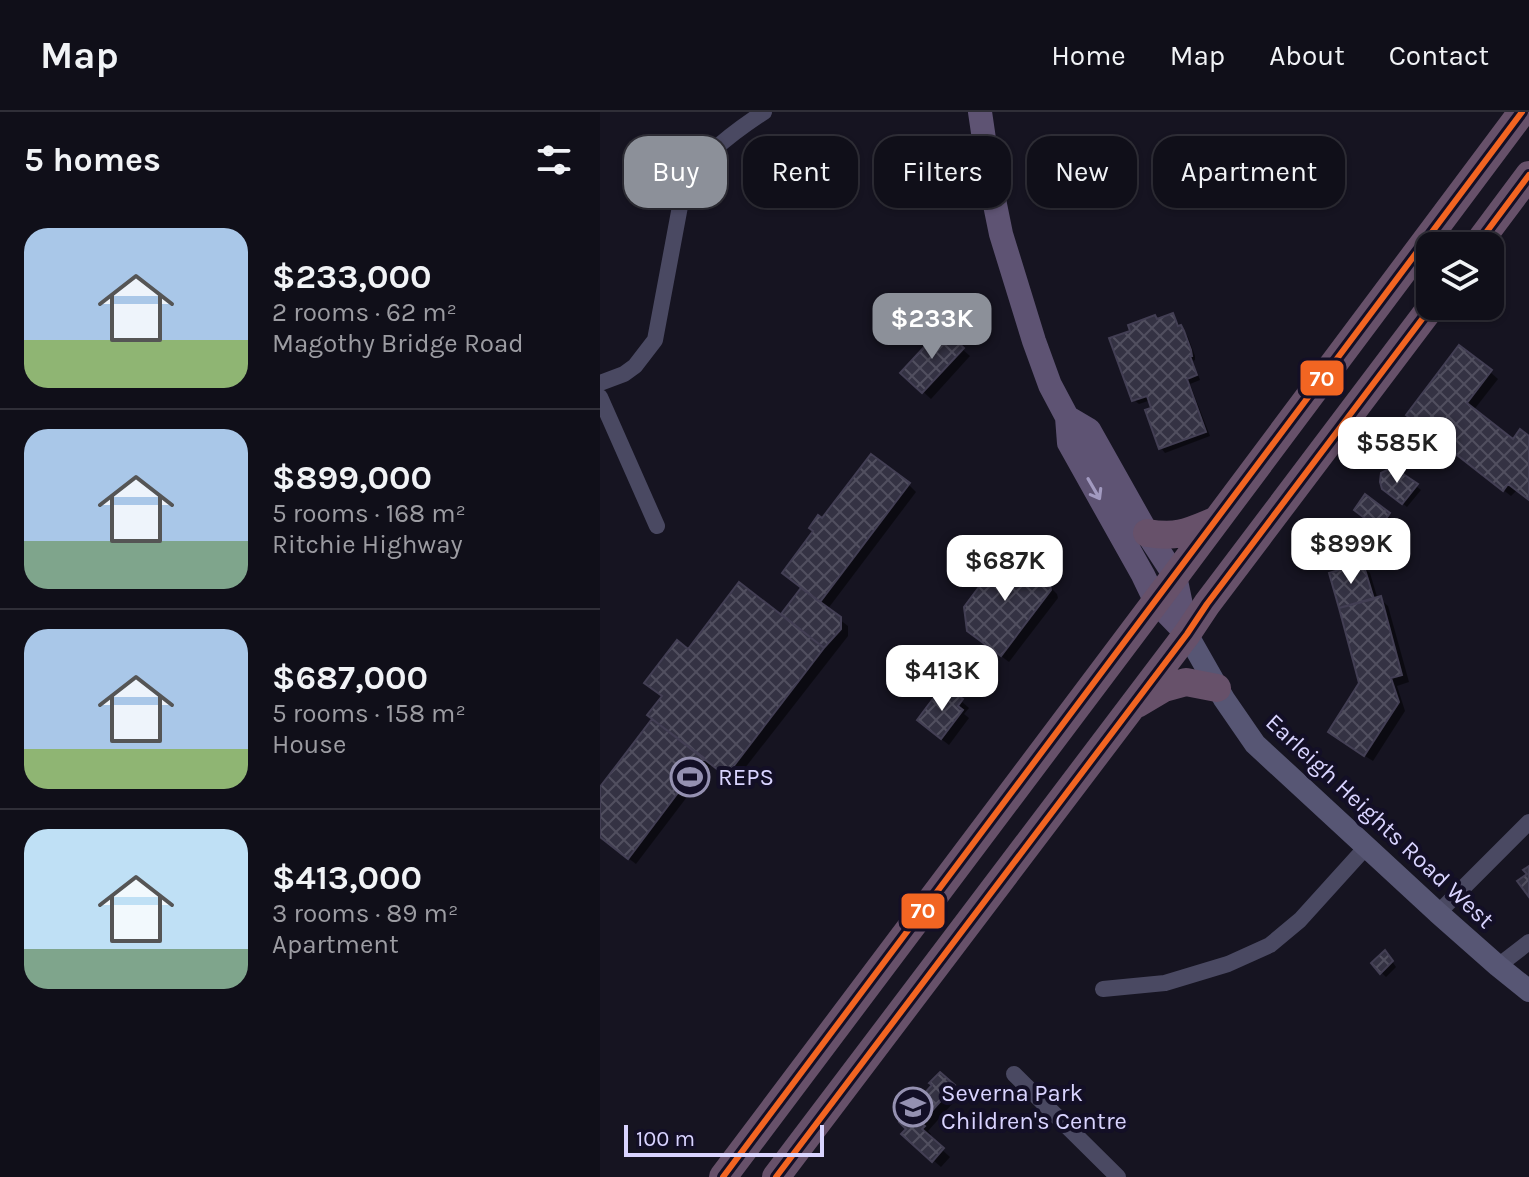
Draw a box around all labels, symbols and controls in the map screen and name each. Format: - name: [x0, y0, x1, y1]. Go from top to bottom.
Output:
- text: Map: [40, 33, 119, 78]
- text: Home: [1051, 39, 1126, 72]
- text: Map: [1170, 39, 1225, 72]
- text: About: [1269, 39, 1345, 72]
- text: Contact: [1389, 39, 1489, 72]
- chip: Buy: [624, 136, 727, 208]
- chip: Rent: [743, 136, 858, 208]
- chip: Filters: [874, 136, 1011, 208]
- chip: New: [1027, 136, 1137, 208]
- chip: Apartment: [1153, 136, 1345, 208]
- icon: filters: [532, 138, 576, 182]
- text: 5 homes: [24, 140, 161, 180]
- map controls: [1416, 232, 1504, 320]
- button: layers: [1416, 232, 1504, 320]
- text: $233,000: [272, 257, 431, 297]
- icon: home: [88, 260, 184, 356]
- pin: $233K: [876, 293, 988, 361]
- text: 2 rooms · 62 m²: [272, 297, 457, 328]
- text: $233K: [891, 303, 974, 334]
- text: Magothy Bridge Road: [272, 328, 524, 359]
- line badge: 70: [1299, 359, 1345, 397]
- text: 70: [1310, 366, 1334, 392]
- pin: $585K: [1341, 417, 1453, 485]
- text: $585K: [1356, 427, 1438, 458]
- text: $899,000: [272, 458, 432, 498]
- icon: home: [88, 461, 184, 557]
- one-way arrow: [1087, 476, 1103, 500]
- text: 5 rooms · 168 m²: [272, 498, 466, 529]
- pin: $899K: [1295, 518, 1407, 586]
- text: $899K: [1309, 528, 1393, 559]
- text: Ritchie Highway: [272, 529, 463, 560]
- pin: $687K: [949, 535, 1061, 603]
- text: $687K: [965, 545, 1045, 576]
- pin: $413K: [886, 645, 998, 713]
- text: $413K: [904, 655, 980, 686]
- text: $687,000: [272, 658, 428, 698]
- icon: home: [88, 661, 184, 757]
- text: 5 rooms · 158 m²: [272, 698, 466, 729]
- street label: Earleigh Heights Road West: [1260, 708, 1500, 934]
- text: House: [272, 729, 346, 760]
- sports icon: REPS: [669, 756, 711, 798]
- place label: REPS: [718, 763, 774, 791]
- text: $413,000: [272, 858, 422, 898]
- icon: home: [88, 861, 184, 957]
- line badge: 70: [900, 892, 946, 930]
- text: 3 rooms · 89 m²: [272, 898, 458, 929]
- text: 70: [911, 898, 935, 924]
- text: Apartment: [272, 929, 399, 960]
- place label: Severna Park Children's Centre: [941, 1079, 1127, 1135]
- school or university icon: Severna Park Children's Centre: [892, 1086, 934, 1128]
- scale bar: [624, 1121, 824, 1157]
- text: 100 m: [636, 1126, 695, 1152]

